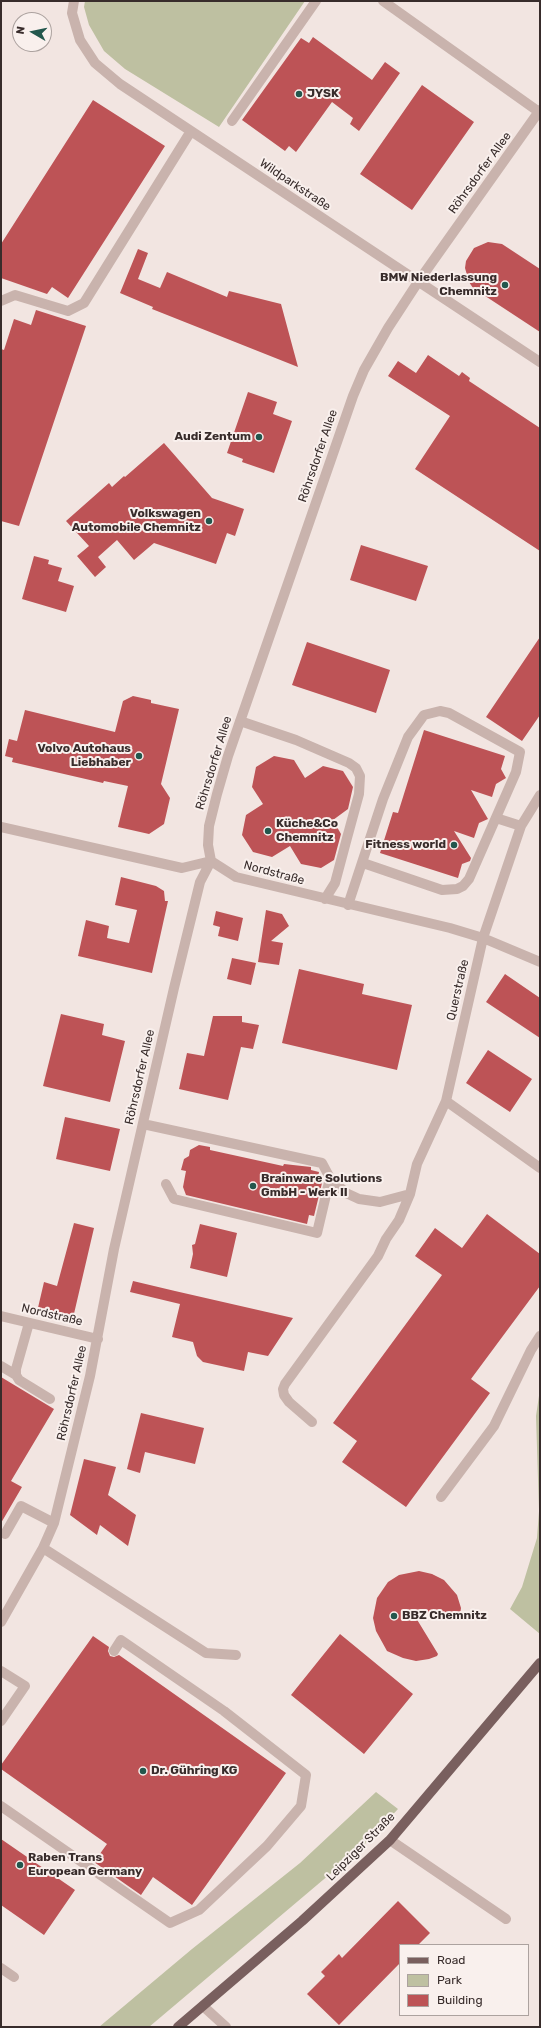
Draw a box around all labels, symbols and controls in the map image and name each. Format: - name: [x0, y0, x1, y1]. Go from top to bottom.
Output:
- north arrow: [12, 12, 52, 52]
- text: N: [14, 25, 28, 35]
- place label: JYSK: [307, 87, 339, 101]
- marker: JYSK: [294, 89, 304, 99]
- street label: Röhrsdorfer Allee: [446, 129, 514, 217]
- street label: Wildparkstraße: [257, 156, 333, 214]
- place label: BMW Niederlassung Chemnitz: [380, 271, 497, 299]
- marker: BMW Niederlassung Chemnitz: [500, 280, 510, 290]
- street label: Röhrsdorfer Allee: [295, 408, 341, 504]
- place label: Audi Zentum: [174, 430, 251, 444]
- marker: Audi Zentum: [254, 432, 264, 442]
- place label: Volkswagen Automobile Chemnitz: [72, 507, 201, 535]
- marker: Volkswagen Automobile Chemnitz: [204, 516, 214, 526]
- street label: Röhrsdorfer Allee: [193, 714, 235, 812]
- place label: Volvo Autohaus Liebhaber: [37, 742, 131, 770]
- marker: Volvo Autohaus Liebhaber: [134, 751, 144, 761]
- place label: Küche&Co Chemnitz: [276, 817, 338, 845]
- marker: Küche&Co Chemnitz: [263, 826, 273, 836]
- place label: Fitness world: [365, 838, 446, 852]
- marker: Fitness world: [449, 840, 459, 850]
- street label: Nordstraße: [242, 858, 306, 888]
- street label: Querstraße: [444, 958, 472, 1022]
- street label: Röhrsdorfer Allee: [122, 1028, 158, 1126]
- place label: Brainware Solutions GmbH - Werk II: [261, 1172, 382, 1200]
- marker: Brainware Solutions GmbH - Werk II: [248, 1181, 258, 1191]
- street label: Nordstraße: [20, 1301, 84, 1329]
- street label: Röhrsdorfer Allee: [54, 1344, 90, 1442]
- place label: BBZ Chemnitz: [402, 1609, 487, 1623]
- marker: BBZ Chemnitz: [389, 1611, 399, 1621]
- place label: Dr. Gühring KG: [151, 1764, 237, 1778]
- marker: Dr. Gühring KG: [138, 1766, 148, 1776]
- street label: Leipziger Straße: [324, 1810, 398, 1884]
- place label: Raben Trans European Germany: [28, 1851, 142, 1879]
- marker: Raben Trans European Germany: [15, 1860, 25, 1870]
- legend: [399, 1944, 529, 2016]
- text: Road: [437, 1953, 465, 1967]
- text: Park: [437, 1973, 462, 1987]
- text: Building: [437, 1993, 483, 2007]

